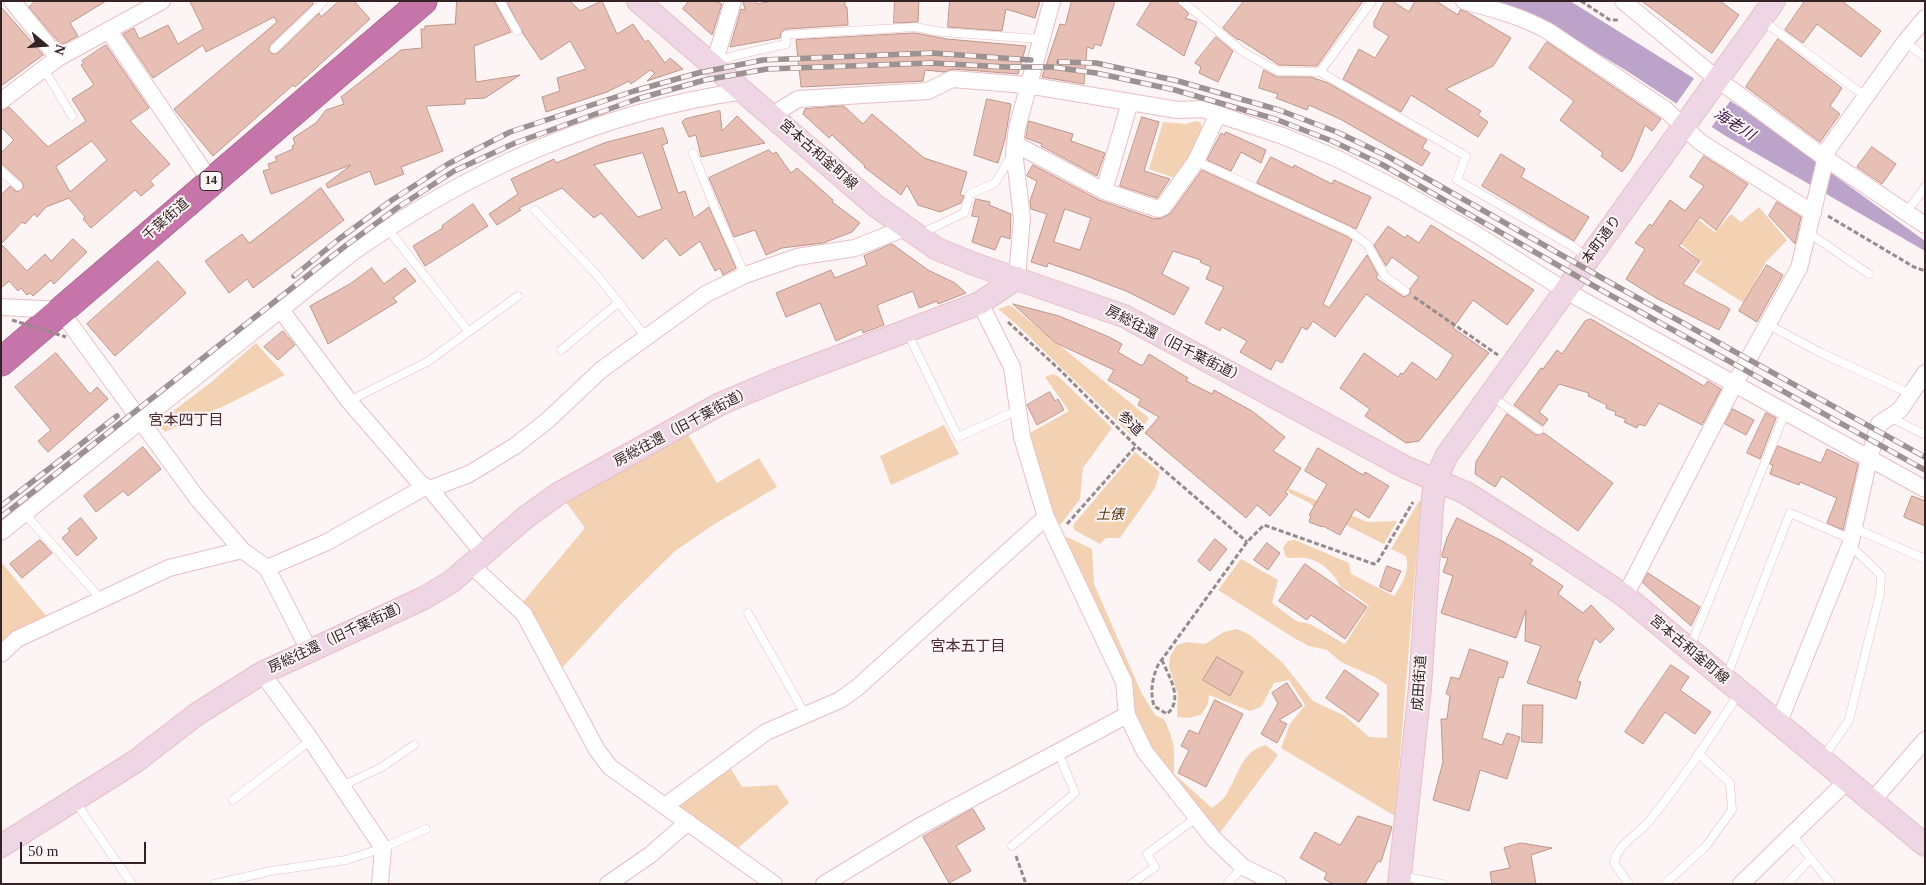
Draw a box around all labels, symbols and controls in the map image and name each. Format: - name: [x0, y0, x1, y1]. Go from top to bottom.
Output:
- north arrow: [20, 20, 70, 70]
- text: N: [51, 43, 68, 57]
- water label: 海老川: [1710, 105, 1758, 145]
- street label: 宮本古和釜町線: [776, 117, 860, 193]
- road number: 14: [200, 172, 222, 190]
- street label: 千葉街道: [139, 195, 193, 245]
- street label: 本町通り: [1579, 212, 1625, 268]
- street label: 房総往還（旧千葉街道）: [1103, 303, 1247, 387]
- street label: 房総往還（旧千葉街道）: [611, 383, 755, 471]
- street label: 参道: [1114, 408, 1146, 440]
- district label: 宮本四丁目: [149, 412, 223, 430]
- park label: 土俵: [1096, 507, 1124, 523]
- street label: 房総往還（旧千葉街道）: [266, 597, 412, 677]
- street label: 宮本古和釜町線: [1646, 612, 1732, 688]
- district label: 宮本五丁目: [931, 638, 1005, 656]
- street label: 成田街道: [1410, 654, 1430, 712]
- scale bar: [22, 832, 149, 864]
- text: 50 m: [28, 843, 58, 859]

